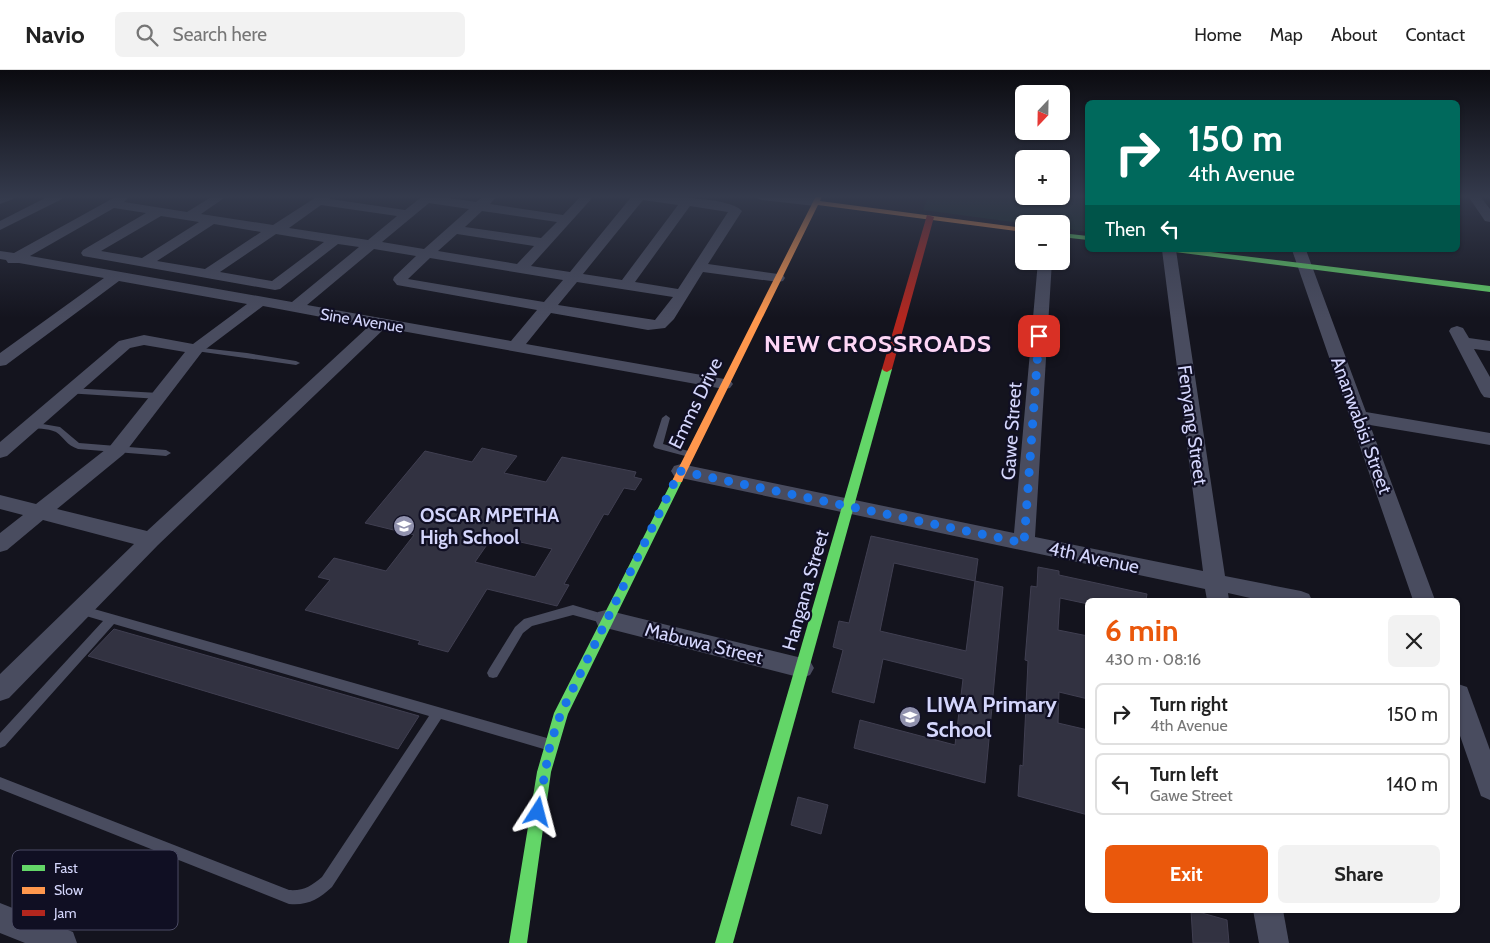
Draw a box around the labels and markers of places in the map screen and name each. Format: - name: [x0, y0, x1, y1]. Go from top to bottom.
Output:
- pin: [1018, 315, 1060, 357]
- place label: OSCAR MPETHA High School: [420, 504, 559, 549]
- school or university icon: OSCAR MPETHA High School: [392, 514, 416, 538]
- place label: LIWA Primary School: [926, 691, 1057, 743]
- school or university icon: LIWA Primary School: [898, 705, 922, 729]

